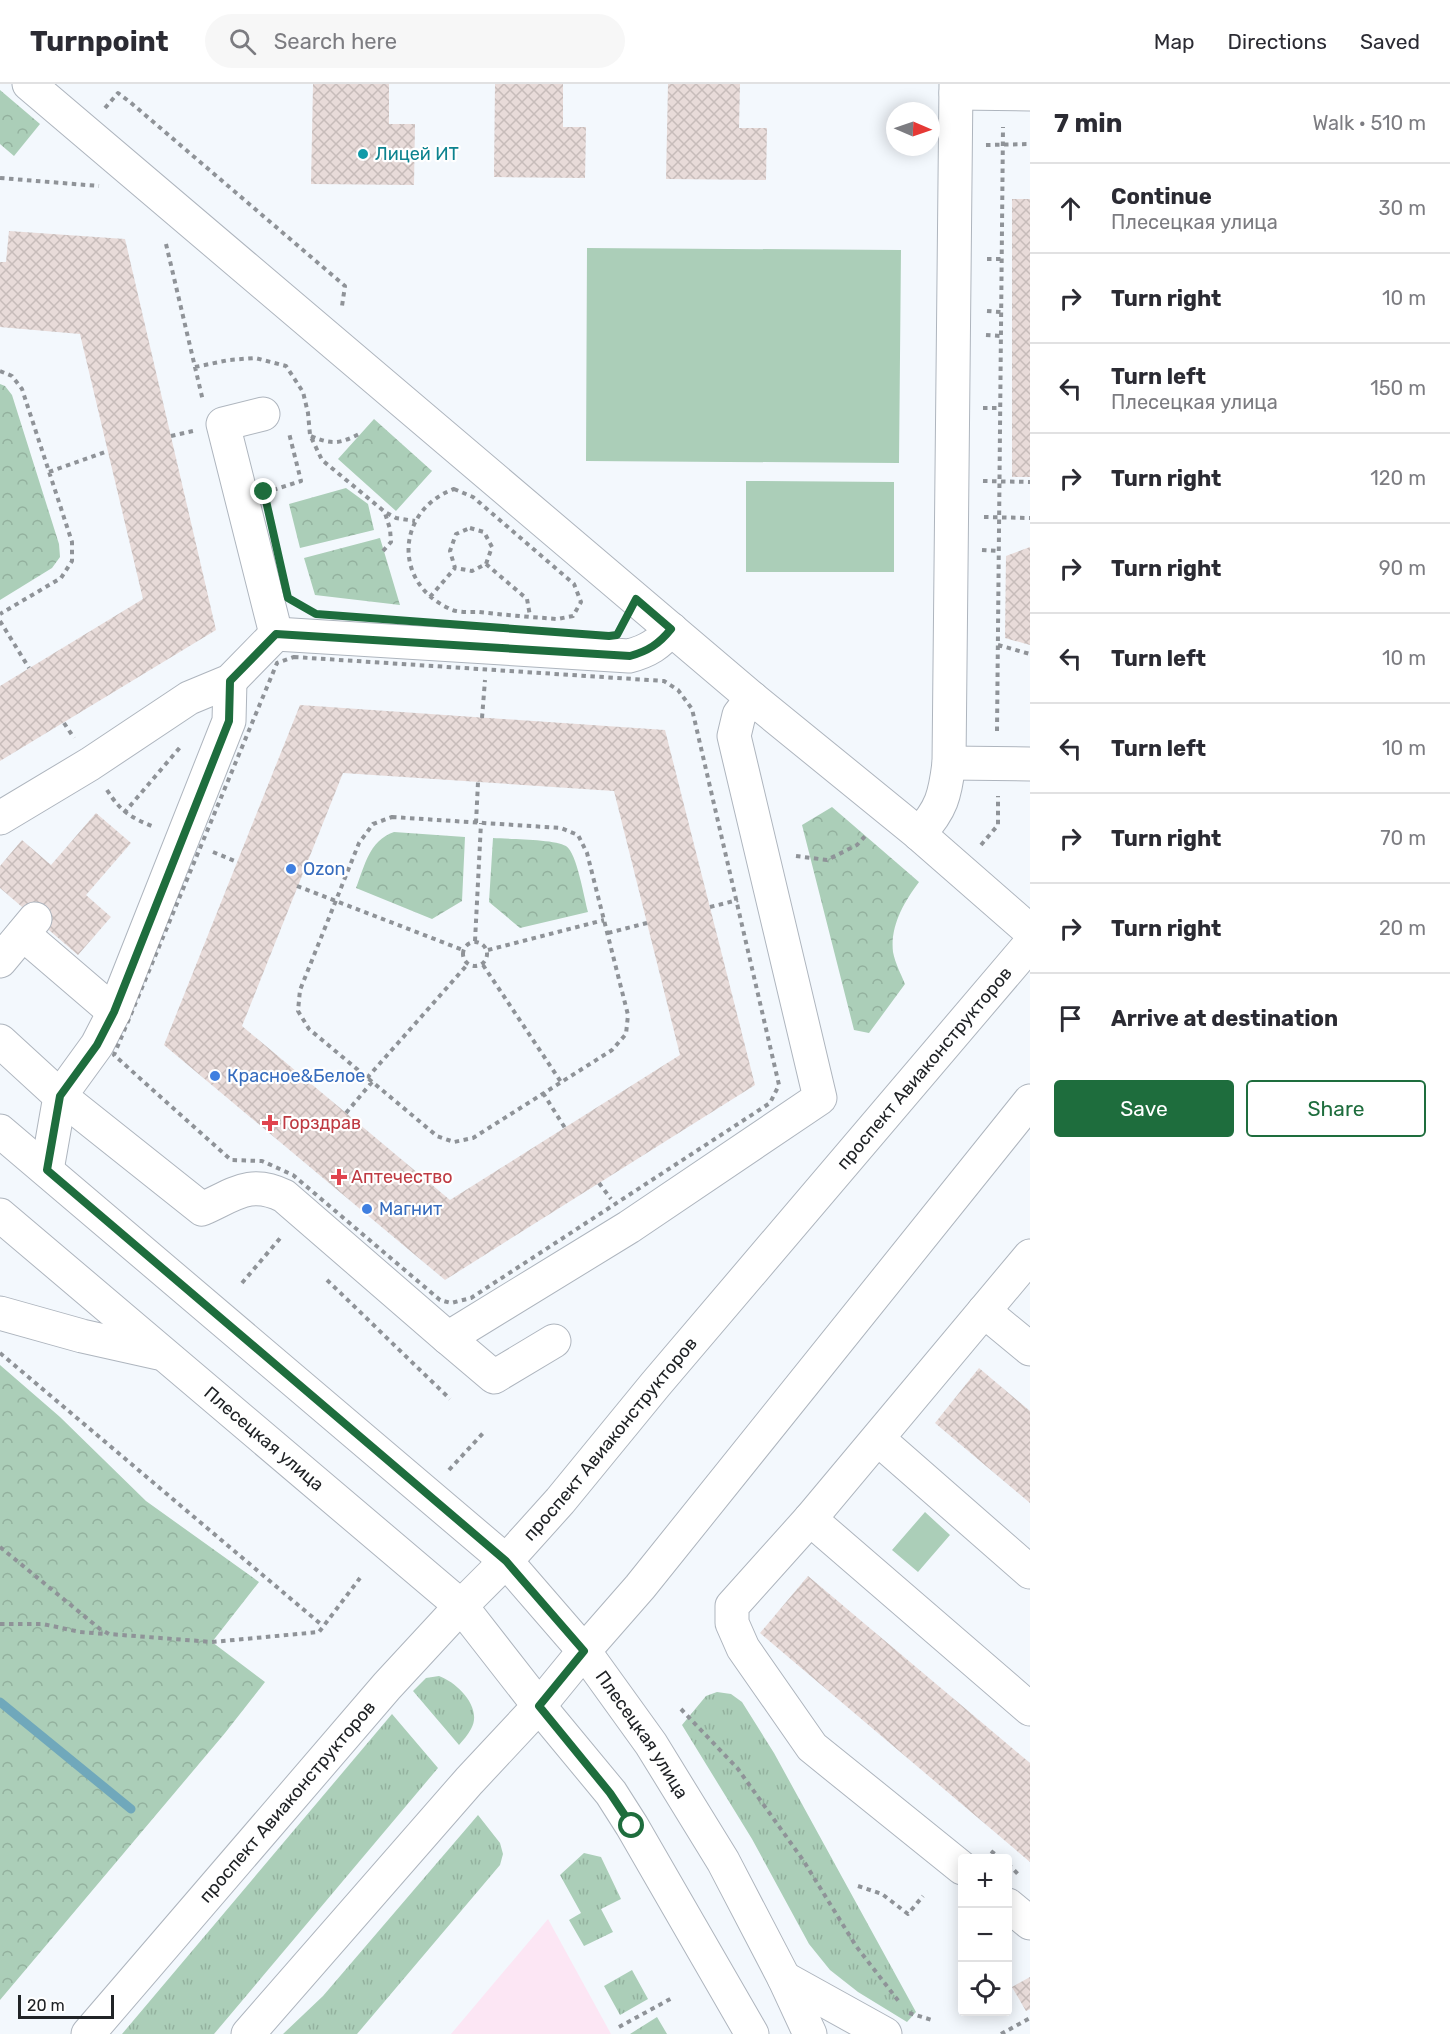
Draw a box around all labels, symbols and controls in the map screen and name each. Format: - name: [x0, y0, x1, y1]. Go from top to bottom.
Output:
- search box: [205, 14, 625, 68]
- text: Turnpoint: [30, 25, 169, 58]
- icon: search: [226, 25, 259, 58]
- text: Search here: [274, 28, 397, 55]
- text: Map: [1154, 29, 1195, 54]
- text: Directions: [1228, 29, 1327, 54]
- text: Saved: [1360, 29, 1420, 54]
- north arrow: [886, 102, 940, 156]
- text: 7 min: [1054, 108, 1122, 139]
- text: Walk · 510 m: [1312, 111, 1426, 135]
- place label: Лицей ИТ: [375, 143, 459, 165]
- marker: Лицей ИТ: [356, 147, 370, 161]
- text: Continue: [1111, 183, 1212, 210]
- icon: ahead: [1054, 192, 1087, 225]
- text: 30 m: [1379, 196, 1426, 220]
- text: Плесецкая улица: [1111, 210, 1278, 234]
- icon: right: [1054, 282, 1087, 315]
- text: Turn right: [1111, 285, 1221, 312]
- text: 10 m: [1382, 286, 1426, 310]
- text: Turn left: [1111, 363, 1206, 390]
- icon: left: [1054, 372, 1087, 405]
- text: 150 m: [1370, 376, 1426, 400]
- text: Плесецкая улица: [1111, 390, 1278, 414]
- icon: right: [1054, 462, 1087, 495]
- text: Turn right: [1111, 465, 1221, 492]
- text: 120 m: [1370, 466, 1426, 490]
- route end: [250, 478, 276, 504]
- icon: right: [1054, 552, 1087, 585]
- text: Turn right: [1111, 555, 1221, 582]
- text: 90 m: [1379, 556, 1426, 580]
- icon: left: [1054, 642, 1087, 675]
- text: Turn left: [1111, 645, 1206, 672]
- text: 10 m: [1382, 646, 1426, 670]
- icon: left: [1054, 732, 1087, 765]
- text: Turn left: [1111, 735, 1206, 762]
- text: 10 m: [1382, 736, 1426, 760]
- icon: right: [1054, 822, 1087, 855]
- text: Turn right: [1111, 825, 1221, 852]
- text: 70 m: [1380, 826, 1426, 850]
- place label: Ozon: [303, 858, 345, 880]
- marker: Ozon: [284, 862, 298, 876]
- icon: right: [1054, 912, 1087, 945]
- text: Turn right: [1111, 915, 1221, 942]
- text: 20 m: [1379, 916, 1426, 940]
- street label: проспект Авиаконструкторов: [832, 962, 1017, 1174]
- icon: arrive: [1054, 1002, 1087, 1035]
- text: Arrive at destination: [1111, 1005, 1338, 1032]
- place label: Красное&Белое: [227, 1065, 365, 1087]
- marker: Красное&Белое: [208, 1069, 222, 1083]
- button: Save: [1054, 1080, 1234, 1137]
- button: Share: [1246, 1080, 1426, 1137]
- place label: Горздрав: [282, 1112, 361, 1134]
- marker: Горздрав: [263, 1116, 277, 1130]
- place label: Аптечество: [351, 1166, 453, 1188]
- marker: Аптечество: [332, 1170, 346, 1184]
- place label: Магнит: [379, 1198, 442, 1220]
- marker: Магнит: [360, 1202, 374, 1216]
- street label: проспект Авиаконструкторов: [519, 1333, 702, 1545]
- street label: Плесецкая улица: [199, 1382, 328, 1496]
- street label: Плесецкая улица: [591, 1666, 693, 1803]
- street label: проспект Авиаконструкторов: [195, 1696, 380, 1907]
- route start: [618, 1812, 644, 1838]
- map controls: [958, 1854, 1012, 2016]
- button: +: [958, 1854, 1012, 1908]
- button: −: [958, 1908, 1012, 1962]
- button: locate: [958, 1962, 1012, 2016]
- scale bar: [18, 1992, 114, 2020]
- text: 20 m: [27, 1996, 65, 2015]

